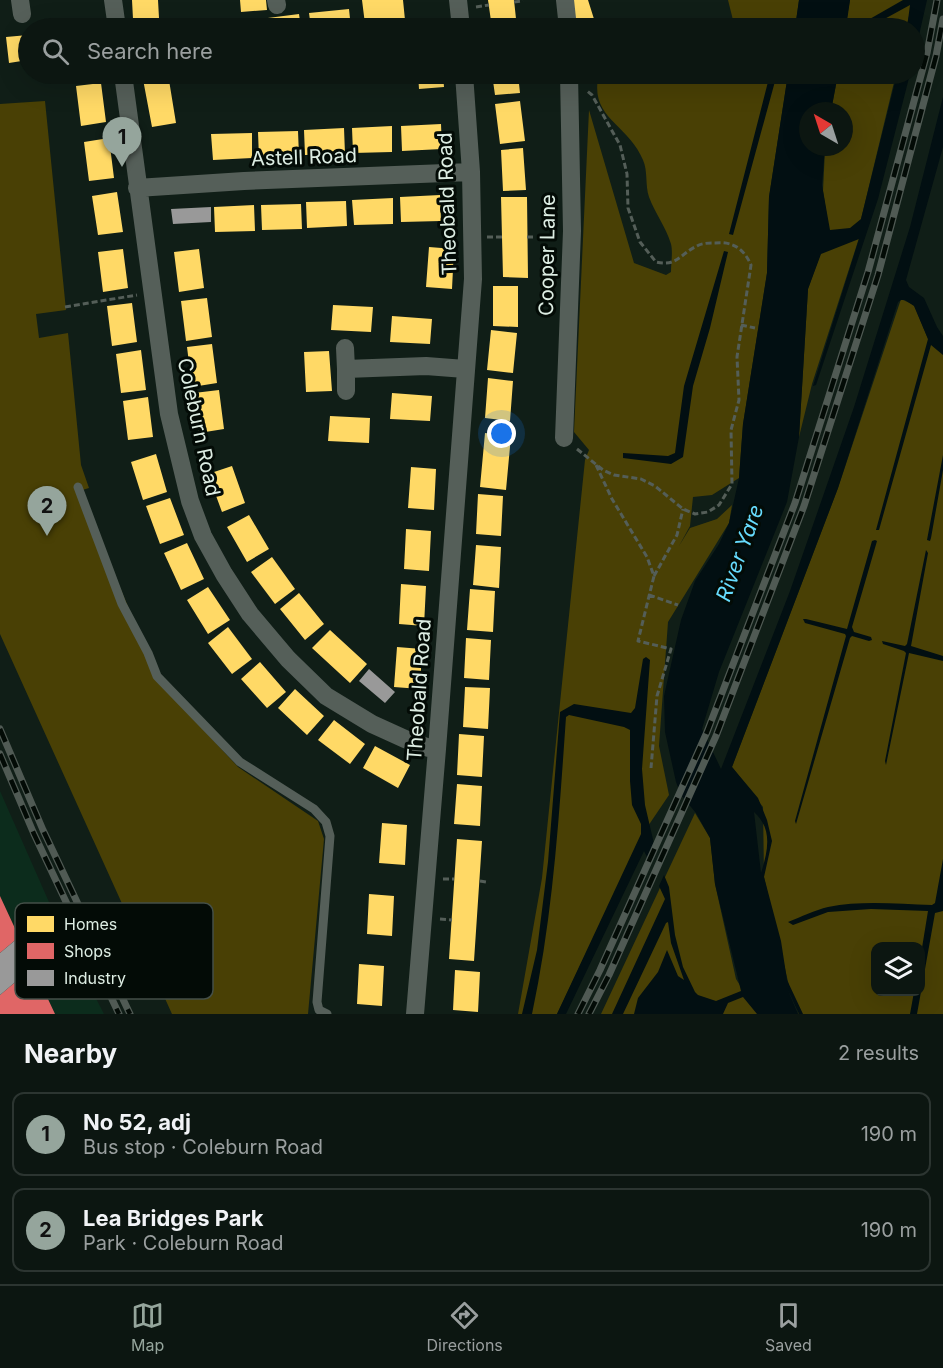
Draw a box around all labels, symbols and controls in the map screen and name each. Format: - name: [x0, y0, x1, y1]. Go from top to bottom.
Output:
- search box: [18, 18, 925, 84]
- icon: search: [39, 35, 72, 68]
- text: Search here: [87, 38, 213, 64]
- north arrow: [799, 102, 853, 156]
- pin: 1: [102, 118, 142, 167]
- street label: Theobald Road: [433, 132, 461, 276]
- street label: Astell Road: [251, 143, 357, 171]
- street label: Cooper Lane: [534, 194, 560, 316]
- street label: Coleburn Road: [173, 356, 225, 498]
- your location: [487, 419, 516, 448]
- pin: 2: [28, 486, 66, 536]
- water label: River Yare: [710, 501, 769, 605]
- street label: Theobald Road: [402, 618, 436, 762]
- legend: [15, 903, 213, 999]
- text: Homes: [64, 914, 117, 934]
- text: Shops: [64, 941, 112, 961]
- map controls: [871, 942, 925, 996]
- button: layers: [871, 942, 925, 996]
- text: Industry: [64, 968, 126, 988]
- text: Nearby: [24, 1038, 117, 1069]
- text: 2 results: [838, 1041, 919, 1065]
- text: No 52, adj: [83, 1109, 191, 1135]
- text: 1: [41, 1122, 50, 1146]
- text: 190 m: [861, 1122, 917, 1146]
- text: Bus stop · Coleburn Road: [83, 1135, 323, 1159]
- text: Lea Bridges Park: [83, 1205, 264, 1231]
- text: 2: [39, 1218, 52, 1242]
- text: 190 m: [861, 1218, 917, 1242]
- text: Park · Coleburn Road: [83, 1231, 284, 1255]
- tab: Map: [131, 1299, 164, 1355]
- tab: Directions: [427, 1299, 503, 1355]
- tab: Saved: [765, 1299, 812, 1355]

